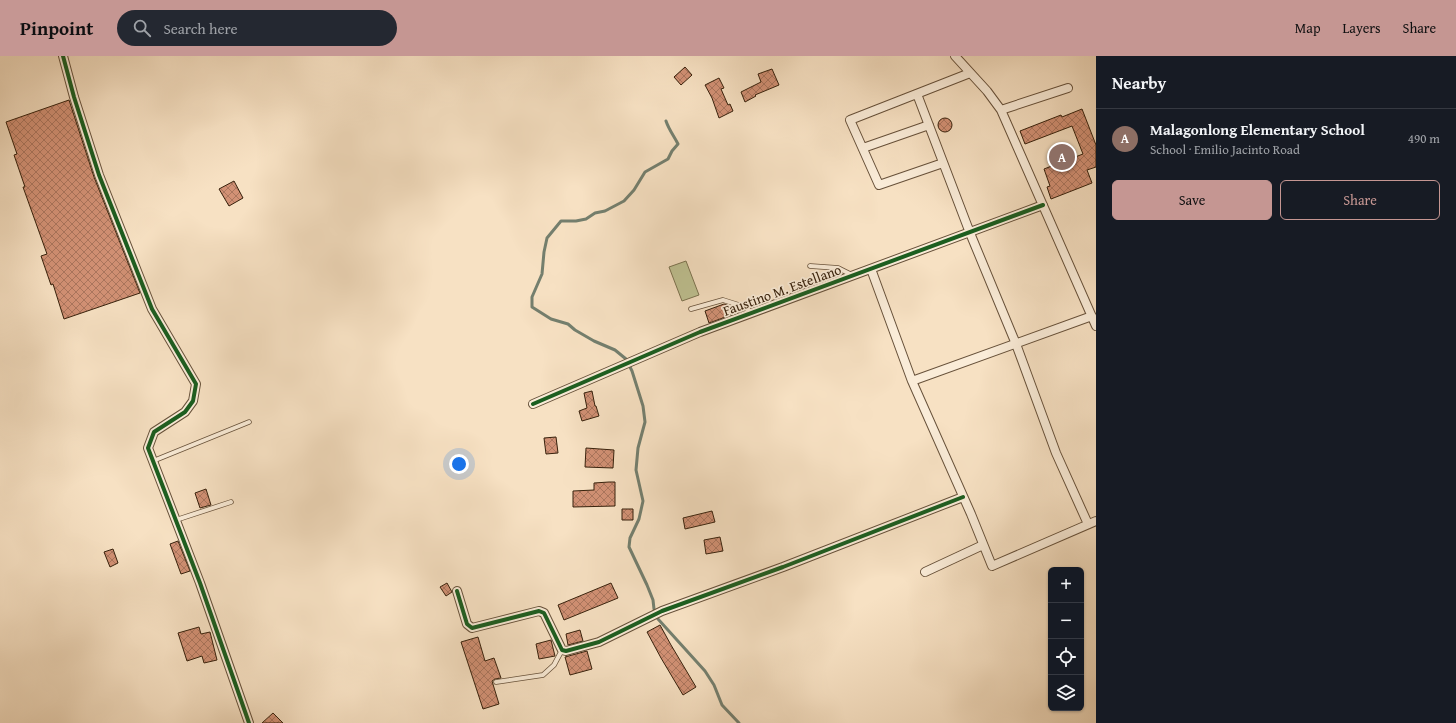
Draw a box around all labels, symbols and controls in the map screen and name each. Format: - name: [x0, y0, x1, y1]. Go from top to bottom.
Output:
- search box: [117, 10, 397, 46]
- text: Pinpoint: [20, 14, 93, 42]
- icon: search: [131, 17, 153, 39]
- text: Search here: [163, 18, 237, 39]
- text: Map: [1295, 18, 1321, 38]
- text: Layers: [1343, 18, 1381, 38]
- text: Share: [1403, 18, 1436, 38]
- text: Nearby: [1112, 70, 1166, 95]
- text: Malagonlong Elementary School: [1150, 119, 1365, 140]
- text: A: [1121, 129, 1129, 148]
- text: 490 m: [1408, 129, 1440, 148]
- text: School · Emilio Jacinto Road: [1150, 140, 1300, 159]
- pin: A: [1049, 142, 1075, 172]
- button: Save: [1112, 180, 1272, 220]
- button: Share: [1280, 180, 1440, 220]
- street label: Faustino M. Estellano: [720, 259, 844, 321]
- your location: [449, 454, 469, 474]
- map controls: [1048, 567, 1084, 711]
- button: +: [1048, 567, 1084, 603]
- button: −: [1048, 603, 1084, 639]
- button: locate: [1048, 639, 1084, 675]
- button: layers: [1048, 675, 1084, 711]

